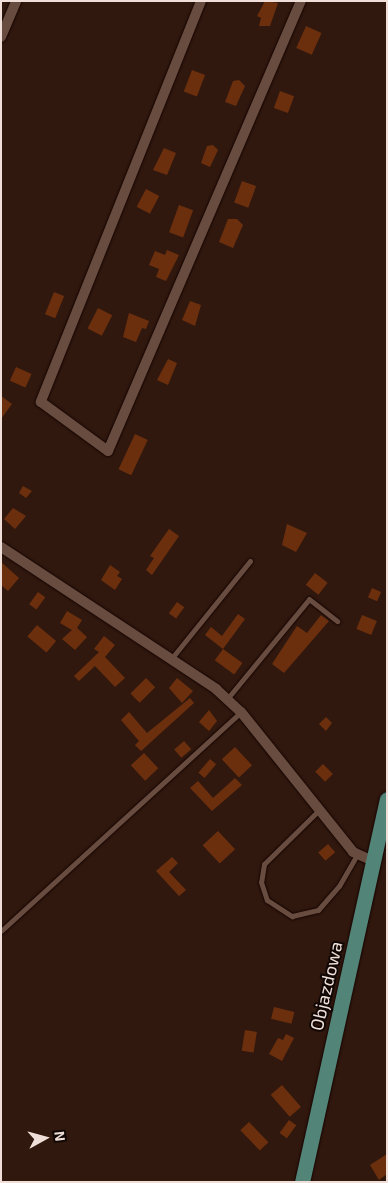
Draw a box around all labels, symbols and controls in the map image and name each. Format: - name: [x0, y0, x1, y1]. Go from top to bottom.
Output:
- street label: Objazdowa: [305, 939, 347, 1033]
- north arrow: [20, 1113, 70, 1163]
- text: N: [51, 1130, 69, 1142]

